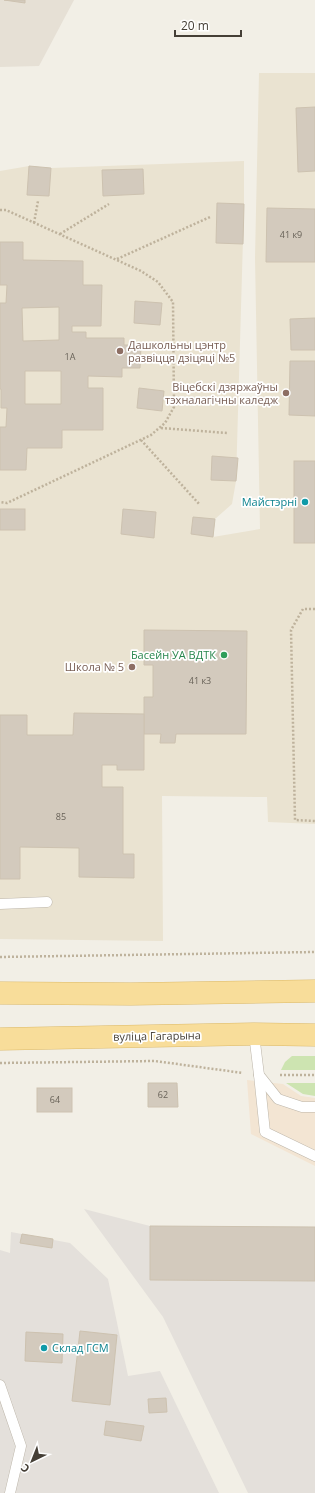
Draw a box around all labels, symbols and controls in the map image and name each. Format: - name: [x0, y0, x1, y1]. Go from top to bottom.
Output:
- scale bar: [175, 12, 241, 38]
- text: 20 m: [181, 17, 209, 34]
- house number: 41 к9: [280, 228, 302, 241]
- place label: Дашкольны цэнтр развіцця дзіцяці №5: [128, 337, 235, 365]
- marker: Дашкольны цэнтр развіцця дзіцяці №5: [115, 346, 125, 356]
- house number: 1А: [65, 350, 76, 363]
- place label: Віцебскі дзяржаўны тэхналагічны каледж: [165, 379, 279, 407]
- marker: Віцебскі дзяржаўны тэхналагічны каледж: [281, 388, 291, 398]
- place label: Майстэрні: [242, 494, 297, 509]
- marker: Майстэрні: [300, 497, 310, 507]
- place label: Басейн УА ВДТК: [131, 647, 216, 662]
- marker: Басейн УА ВДТК: [219, 650, 229, 660]
- place label: Школа № 5: [65, 659, 124, 674]
- marker: Школа № 5: [127, 662, 137, 672]
- house number: 41 к3: [189, 674, 211, 687]
- house number: 85: [56, 810, 66, 823]
- street label: вуліца Гагарына: [113, 1027, 201, 1044]
- house number: 62: [158, 1088, 168, 1101]
- house number: 64: [50, 1093, 60, 1106]
- place label: Склад ГСМ: [52, 1340, 109, 1355]
- marker: Склад ГСМ: [39, 1343, 49, 1353]
- north arrow: [12, 1441, 52, 1481]
- text: С: [17, 1461, 33, 1477]

